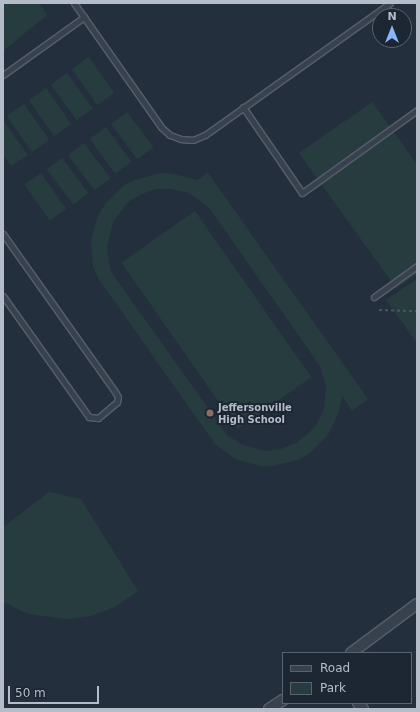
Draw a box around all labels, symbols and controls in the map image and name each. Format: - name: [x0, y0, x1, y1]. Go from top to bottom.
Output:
- north arrow: [372, 8, 412, 48]
- text: N: [387, 10, 397, 23]
- place label: Jeffersonville High School: [218, 401, 292, 424]
- marker: Jeffersonville High School: [205, 408, 215, 418]
- legend: [282, 652, 412, 704]
- text: Road: [320, 661, 350, 675]
- scale bar: [10, 678, 101, 704]
- text: Park: [320, 681, 346, 695]
- text: 50 m: [15, 686, 46, 700]

